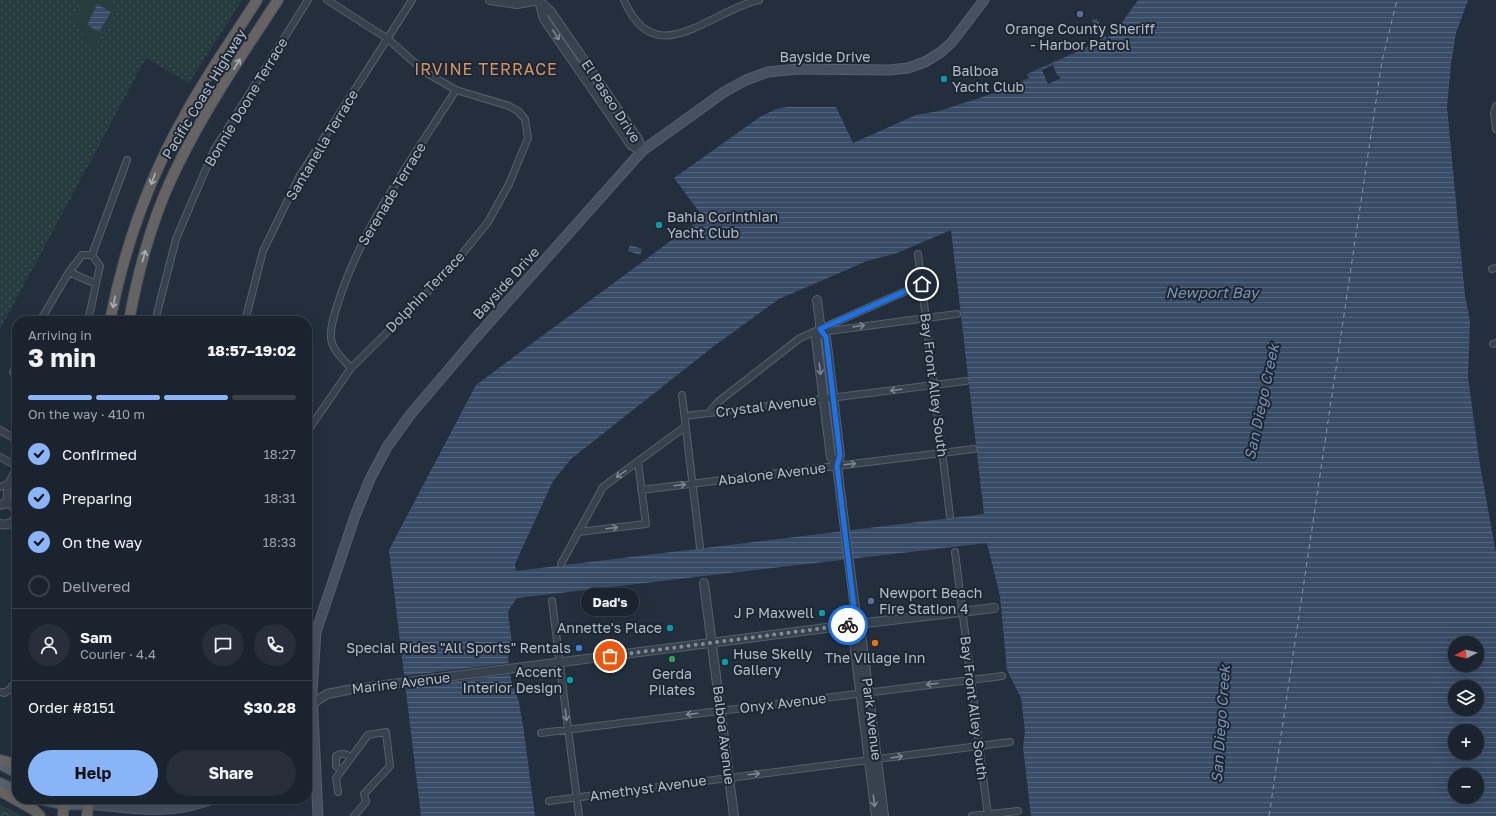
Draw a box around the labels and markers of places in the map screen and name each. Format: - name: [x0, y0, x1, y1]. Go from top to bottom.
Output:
- marker: Orange County Sheriff - Harbor Patrol: [1075, 9, 1085, 19]
- place label: Orange County Sheriff - Harbor Patrol: [1005, 20, 1155, 53]
- place label: Balboa Yacht Club: [952, 62, 1024, 95]
- marker: Balboa Yacht Club: [939, 74, 949, 84]
- place label: Bahia Corinthian Yacht Club: [667, 208, 778, 241]
- marker: Bahia Corinthian Yacht Club: [654, 220, 664, 230]
- pin: [905, 267, 939, 301]
- place label: Newport Beach Fire Station 4: [879, 584, 982, 617]
- callout: Dad's: [581, 588, 639, 616]
- marker: Newport Beach Fire Station 4: [866, 596, 876, 606]
- place label: J P Maxwell: [734, 604, 814, 621]
- marker: J P Maxwell: [817, 608, 827, 618]
- place label: Annette's Place: [557, 619, 662, 636]
- marker: Annette's Place: [665, 623, 675, 633]
- marker: The Village Inn: [870, 638, 880, 648]
- place label: Special Rides "All Sports" Rentals: [346, 639, 571, 656]
- pin: [593, 639, 627, 673]
- marker: Special Rides "All Sports" Rentals: [574, 643, 584, 653]
- place label: Huse Skelly Gallery: [733, 645, 813, 678]
- place label: The Village Inn: [825, 649, 925, 666]
- marker: Gerda Pilates: [667, 654, 677, 664]
- marker: Huse Skelly Gallery: [720, 657, 730, 667]
- place label: Accent Interior Design: [463, 663, 562, 696]
- place label: Gerda Pilates: [649, 665, 695, 698]
- marker: Accent Interior Design: [565, 675, 575, 685]

